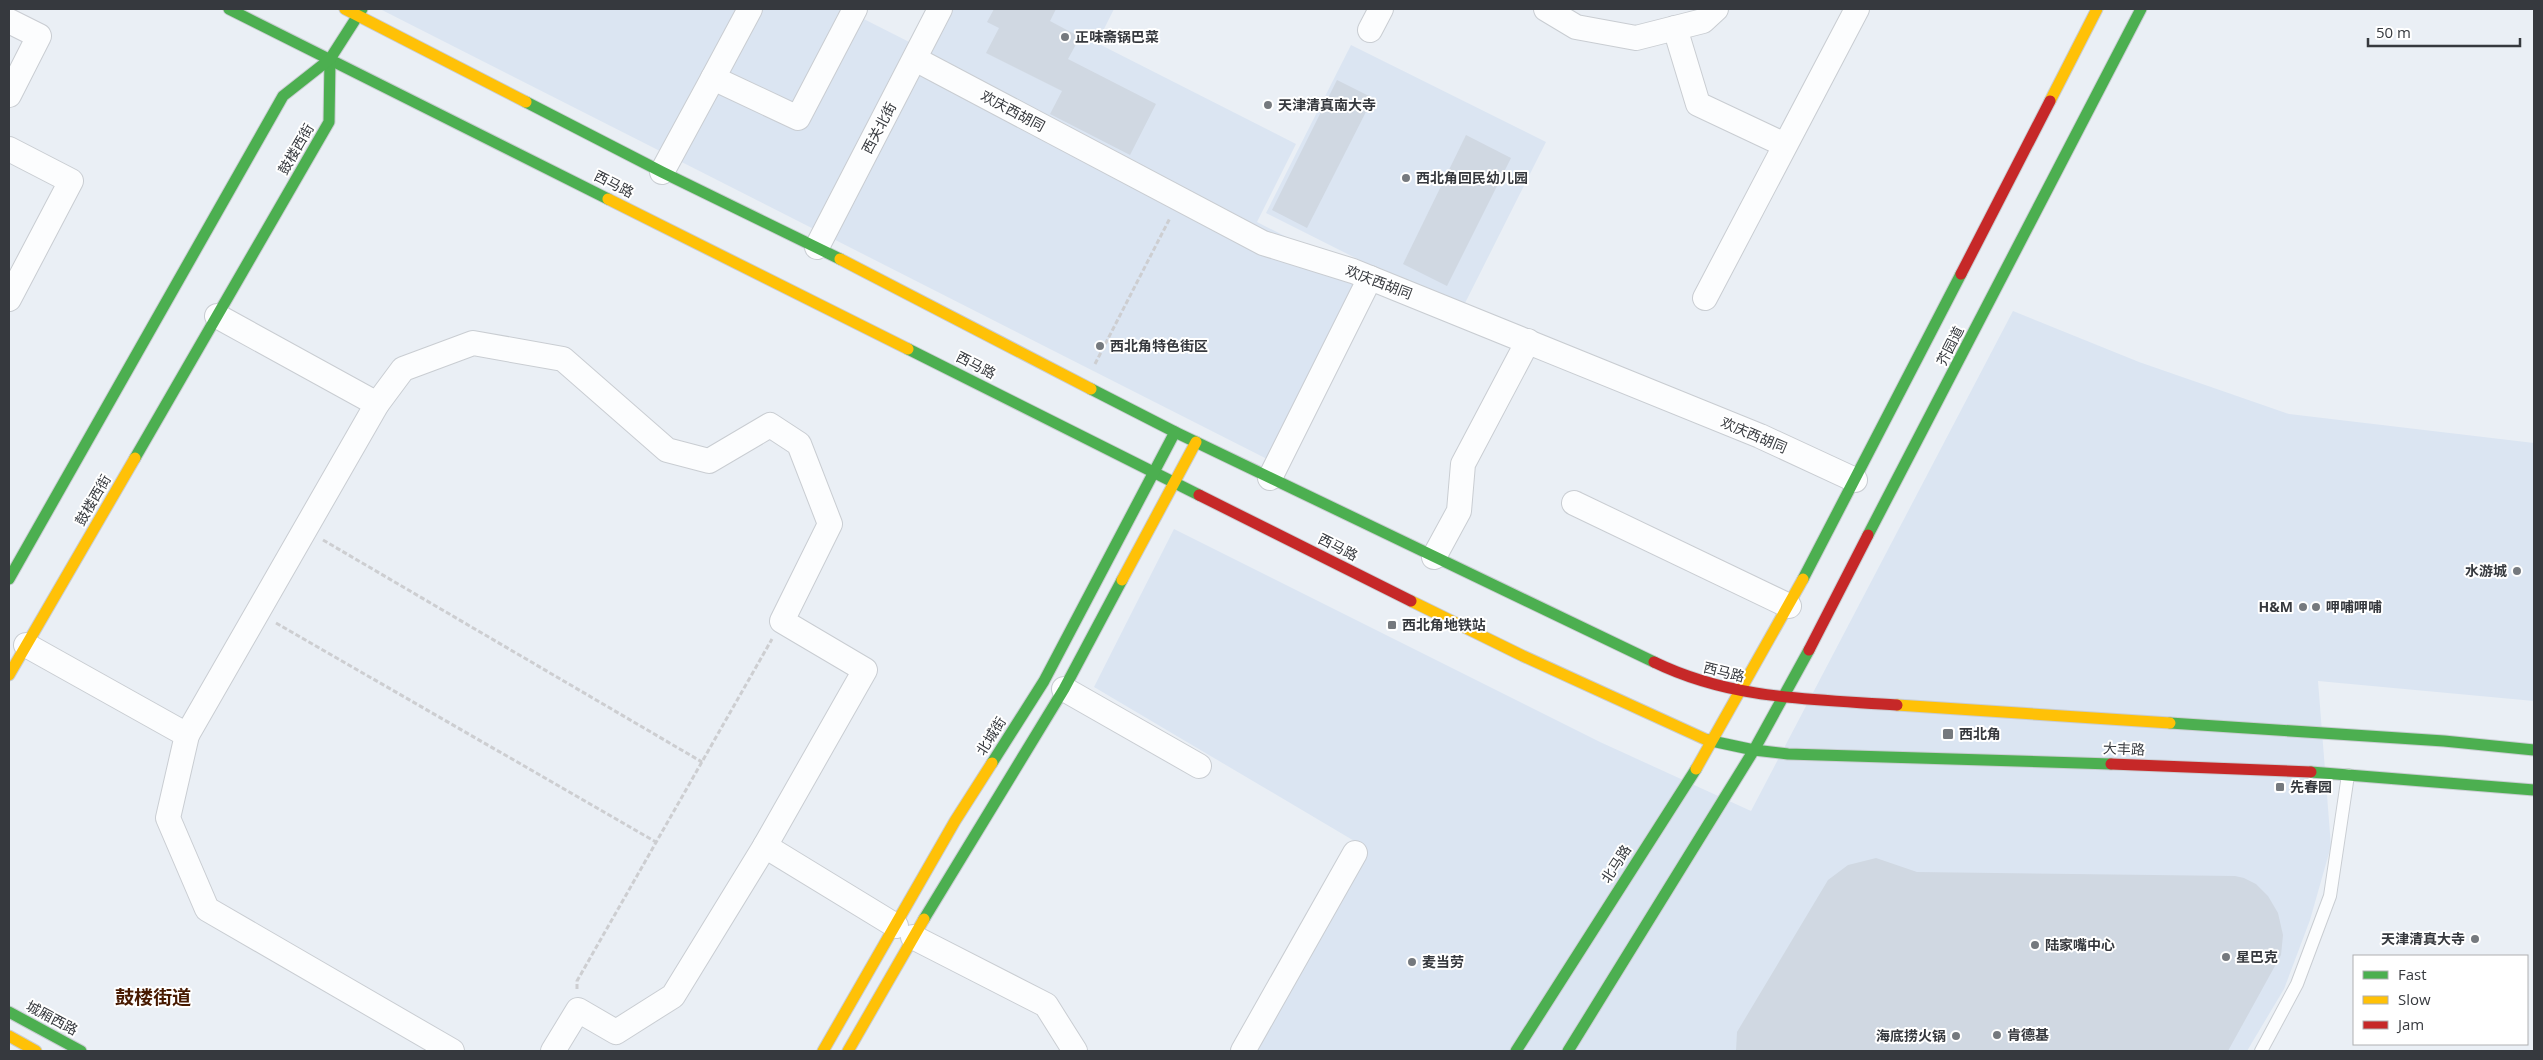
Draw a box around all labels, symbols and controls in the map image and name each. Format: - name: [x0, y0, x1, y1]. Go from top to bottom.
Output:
- scale bar: [2368, 15, 2520, 47]
- text: 50 m: [2376, 22, 2411, 42]
- place label: 正味斋锅巴菜: [1075, 27, 1159, 46]
- marker: 正味斋锅巴菜: [1059, 31, 1071, 43]
- street label: 欢庆西胡同: [978, 86, 1049, 135]
- place label: 天津清真南大寺: [1278, 95, 1376, 114]
- street label: 西关北街: [857, 99, 900, 157]
- marker: 天津清真南大寺: [1262, 99, 1274, 111]
- street label: 鼓楼西街: [273, 120, 318, 178]
- street label: 西马路: [591, 166, 637, 202]
- place label: 西北角回民幼儿园: [1416, 168, 1528, 187]
- marker: 西北角回民幼儿园: [1400, 172, 1412, 184]
- street label: 欢庆西胡同: [1343, 260, 1415, 303]
- street label: 芥园道: [1932, 323, 1968, 369]
- place label: 西北角特色街区: [1110, 336, 1208, 355]
- marker: 西北角特色街区: [1094, 340, 1106, 352]
- street label: 西马路: [953, 347, 999, 383]
- street label: 欢庆西胡同: [1718, 412, 1790, 457]
- street label: 鼓楼西街: [70, 471, 115, 529]
- street label: 西马路: [1315, 529, 1361, 565]
- place label: 水游城: [2465, 561, 2507, 580]
- marker: 水游城: [2511, 565, 2523, 577]
- place label: H&M: [2259, 597, 2293, 616]
- place label: 呷哺呷哺: [2326, 597, 2382, 616]
- marker: H&M: [2297, 601, 2309, 613]
- marker: 呷哺呷哺: [2310, 601, 2322, 613]
- place label: 西北角地铁站: [1402, 615, 1486, 634]
- marker: 西北角地铁站: [1386, 619, 1398, 631]
- street label: 西马路: [1701, 657, 1747, 686]
- street label: 北城街: [971, 713, 1010, 759]
- place label: 西北角: [1959, 724, 2001, 743]
- marker: 西北角: [1941, 727, 1955, 741]
- street label: 大丰路: [2103, 738, 2145, 759]
- place label: 先春园: [2290, 777, 2332, 796]
- marker: 先春园: [2274, 781, 2286, 793]
- street label: 北马路: [1596, 841, 1635, 887]
- place label: 天津清真大寺: [2381, 929, 2465, 948]
- marker: 天津清真大寺: [2469, 933, 2481, 945]
- place label: 陆家嘴中心: [2045, 935, 2115, 954]
- marker: 陆家嘴中心: [2029, 939, 2041, 951]
- place label: 星巴克: [2236, 947, 2278, 966]
- marker: 星巴克: [2220, 951, 2232, 963]
- place label: 麦当劳: [1422, 952, 1464, 971]
- legend: [2353, 955, 2528, 1045]
- marker: 麦当劳: [1406, 956, 1418, 968]
- text: Fast: [2398, 964, 2427, 984]
- district label: 鼓楼街道: [115, 984, 191, 1010]
- text: Slow: [2398, 989, 2431, 1009]
- street label: 城厢西路: [23, 996, 81, 1039]
- text: Jam: [2396, 1014, 2424, 1034]
- place label: 肯德基: [2007, 1025, 2049, 1044]
- place label: 海底捞火锅: [1876, 1026, 1946, 1045]
- marker: 肯德基: [1991, 1029, 2003, 1041]
- marker: 海底捞火锅: [1950, 1030, 1962, 1042]

